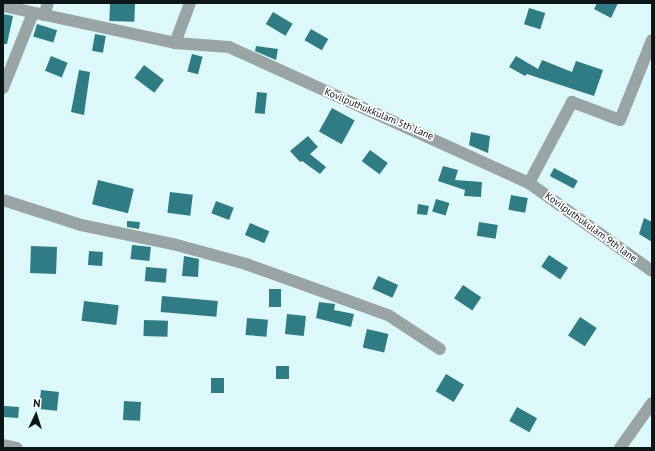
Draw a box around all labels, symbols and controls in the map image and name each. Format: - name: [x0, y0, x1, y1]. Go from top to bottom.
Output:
- street label: Kovilputhukkulam 5th Lane: [323, 86, 435, 142]
- street label: Kovilputhukulam 9th lane: [543, 190, 639, 264]
- north arrow: [16, 395, 56, 435]
- text: N: [33, 396, 41, 410]

